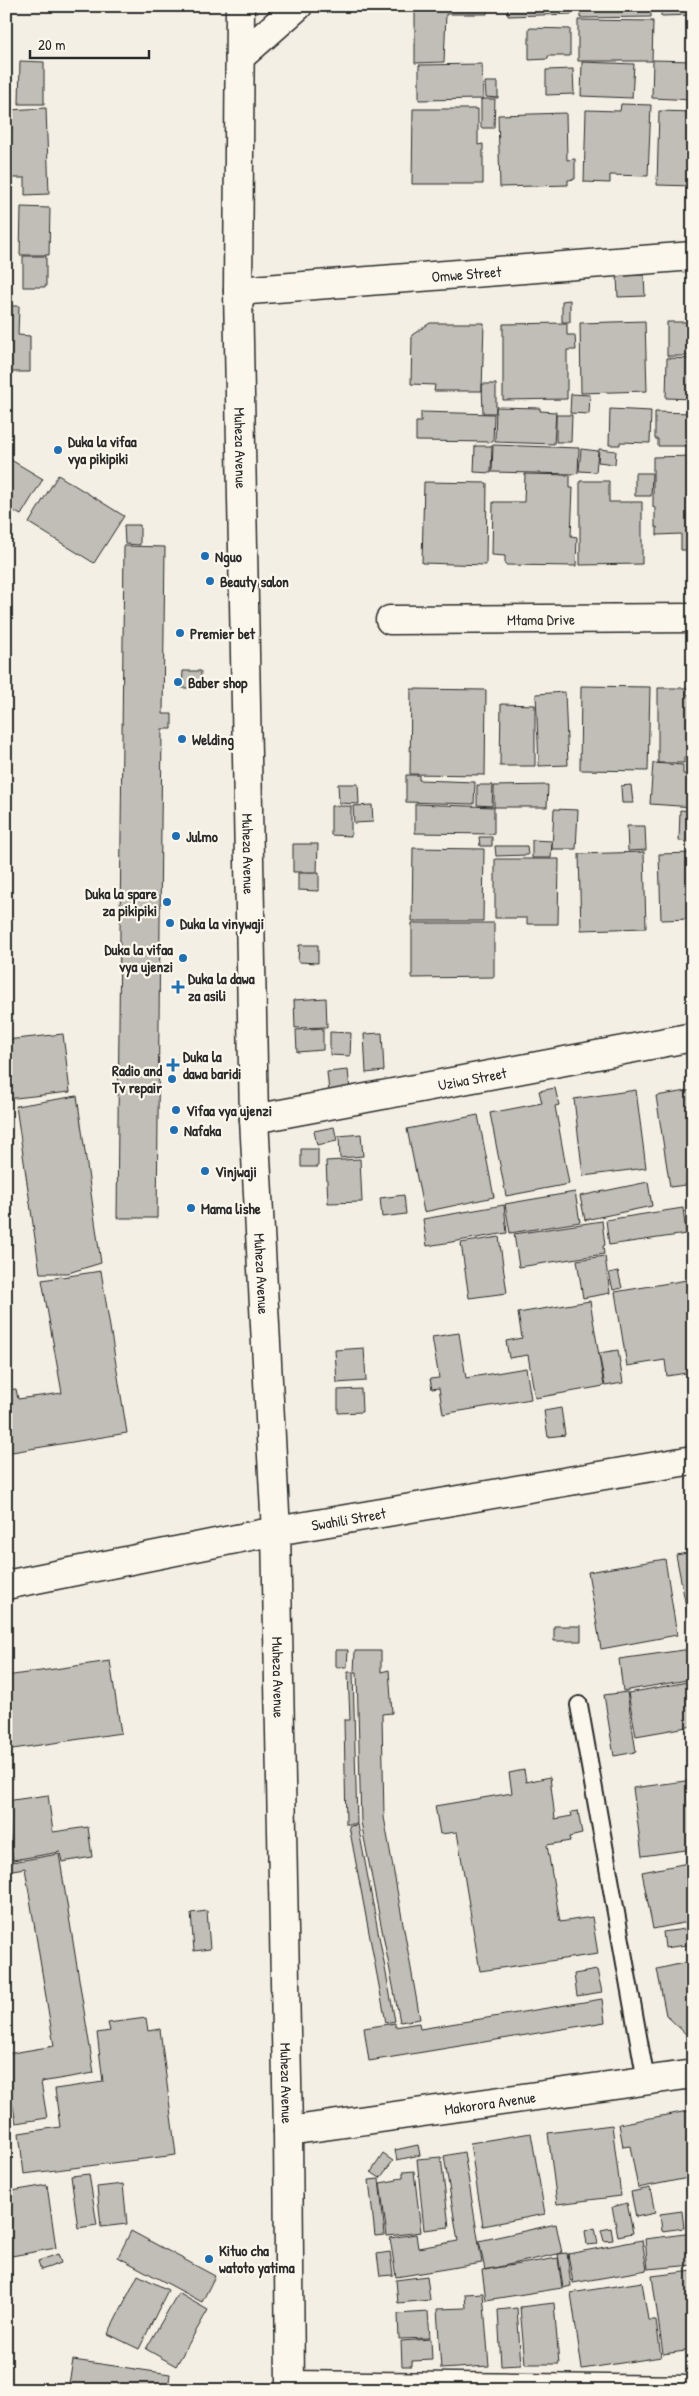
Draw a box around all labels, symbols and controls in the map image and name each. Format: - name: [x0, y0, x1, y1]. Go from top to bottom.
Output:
- scale bar: [30, 28, 149, 60]
- text: 20 m: [38, 34, 65, 55]
- street label: Omwe Street: [431, 260, 503, 287]
- street label: Muheza Avenue: [230, 407, 252, 489]
- place label: Duka la vifaa vya pikipiki: [67, 431, 137, 470]
- marker: Duka la vifaa vya pikipiki: [52, 444, 64, 456]
- place label: Nguo: [215, 546, 242, 568]
- marker: Nguo: [199, 550, 211, 562]
- place label: Beauty salon: [220, 571, 289, 593]
- marker: Beauty salon: [204, 575, 216, 587]
- street label: Mtama Drive: [507, 608, 575, 630]
- place label: Premier bet: [190, 623, 256, 644]
- marker: Premier bet: [174, 627, 186, 639]
- place label: Baber shop: [188, 672, 248, 694]
- marker: Baber shop: [172, 676, 184, 688]
- place label: Welding: [192, 729, 234, 751]
- marker: Welding: [176, 733, 188, 745]
- street label: Muheza Avenue: [238, 813, 260, 895]
- place label: Julmo: [186, 826, 218, 847]
- marker: Julmo: [170, 830, 182, 842]
- place label: Duka la spare za pikipiki: [85, 883, 157, 922]
- marker: Duka la spare za pikipiki: [161, 896, 173, 908]
- place label: Duka la vinywaji: [180, 913, 264, 935]
- marker: Duka la vinywaji: [164, 917, 176, 929]
- place label: Duka la vifaa vya ujenzi: [104, 939, 173, 978]
- marker: Duka la vifaa vya ujenzi: [177, 952, 189, 964]
- place label: Duka la dawa za asili: [188, 968, 255, 1006]
- marker: Duka la dawa za asili: [172, 981, 184, 993]
- place label: Duka la dawa baridi: [183, 1046, 241, 1084]
- marker: Duka la dawa baridi: [167, 1059, 179, 1071]
- place label: Radio and Tv repair: [111, 1060, 162, 1099]
- street label: Uziwa Street: [436, 1061, 509, 1095]
- marker: Radio and Tv repair: [166, 1073, 178, 1085]
- place label: Vifaa vya ujenzi: [186, 1100, 272, 1122]
- marker: Vifaa vya ujenzi: [170, 1104, 182, 1116]
- place label: Nafaka: [184, 1120, 221, 1141]
- marker: Nafaka: [168, 1124, 180, 1136]
- place label: Vinjwaji: [215, 1161, 257, 1182]
- marker: Vinjwaji: [199, 1165, 211, 1177]
- place label: Mama lishe: [201, 1198, 261, 1219]
- marker: Mama lishe: [185, 1202, 197, 1214]
- street label: Muheza Avenue: [250, 1233, 275, 1315]
- street label: Swahili Street: [310, 1502, 388, 1535]
- street label: Muheza Avenue: [268, 1636, 290, 1718]
- street label: Muheza Avenue: [276, 2042, 298, 2124]
- street label: Makorora Avenue: [443, 2086, 537, 2119]
- place label: Kituo cha watoto yatima: [219, 2240, 295, 2279]
- marker: Kituo cha watoto yatima: [203, 2253, 215, 2265]

